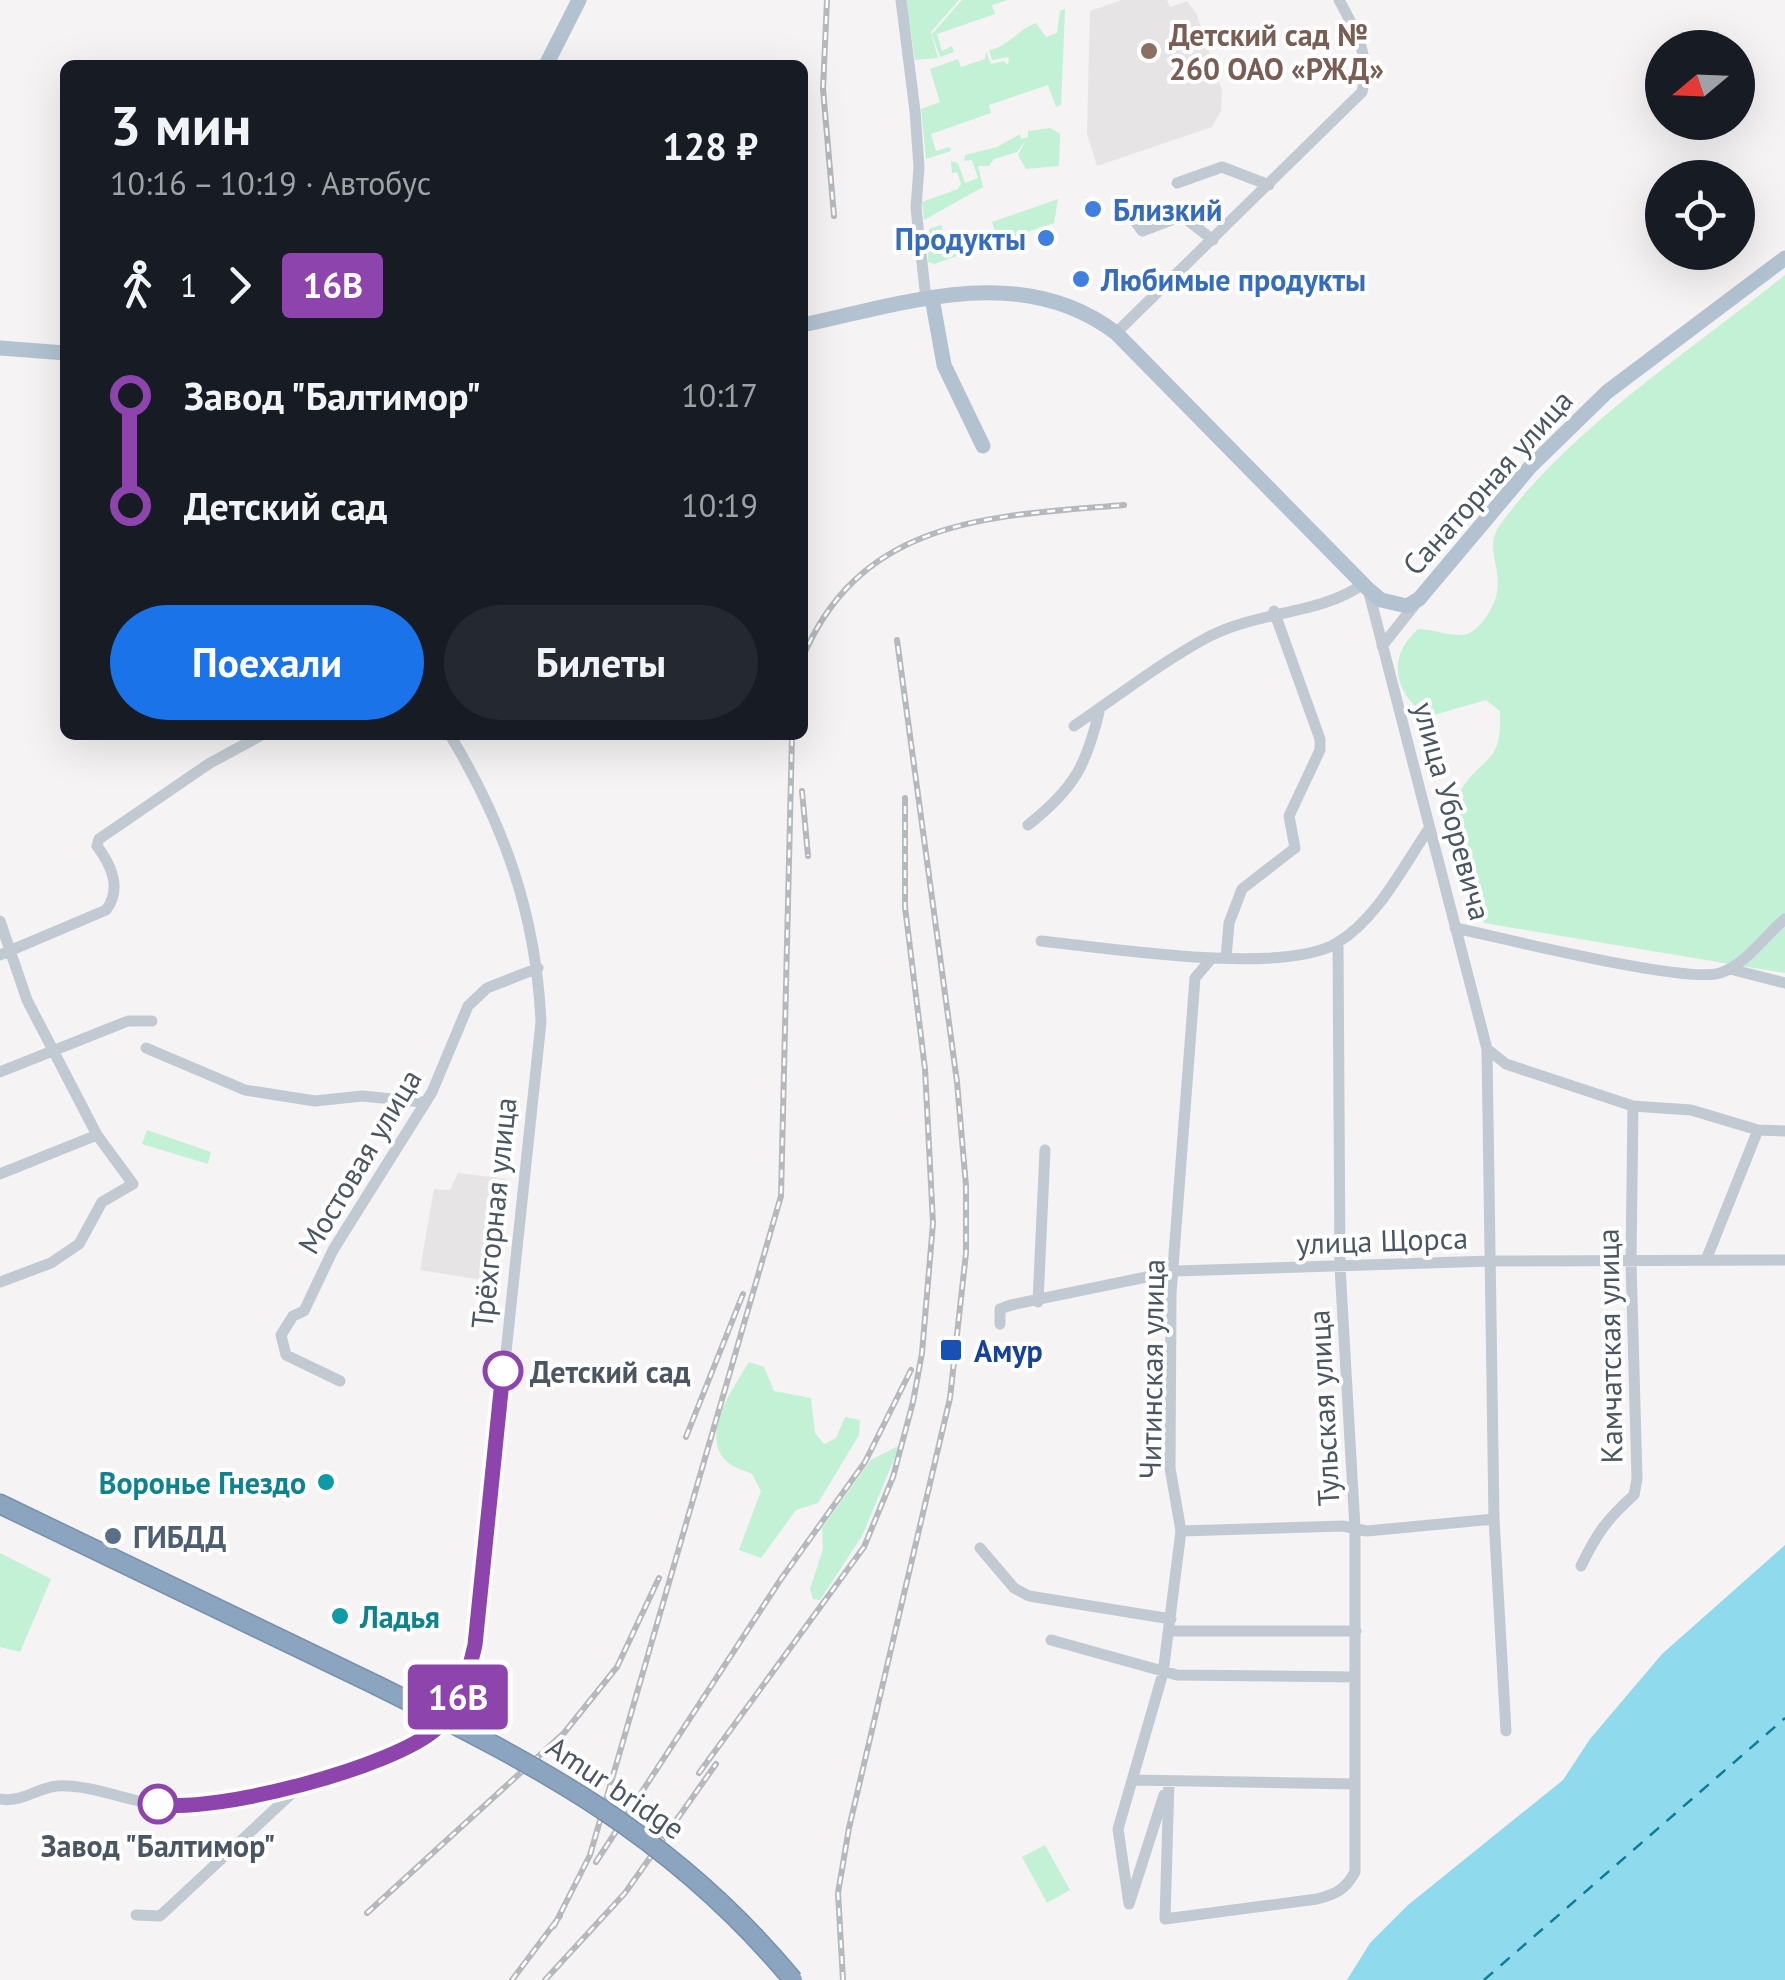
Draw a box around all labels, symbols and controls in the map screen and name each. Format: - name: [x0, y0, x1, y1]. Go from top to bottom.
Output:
- place label: Детский сад № 260 ОАО «РЖД»: [1169, 15, 1384, 88]
- north arrow: [1645, 30, 1755, 140]
- map controls: [1645, 30, 1755, 270]
- marker: Детский сад № 260 ОАО «РЖД»: [1138, 40, 1160, 62]
- text: 3 мин: [110, 89, 251, 160]
- text: 128 ₽: [662, 121, 758, 170]
- button: locate: [1645, 160, 1755, 270]
- text: 10:16 – 10:19 · Автобус: [110, 162, 431, 204]
- place label: Близкий: [1113, 190, 1222, 229]
- marker: Близкий: [1082, 198, 1104, 220]
- place label: Продукты: [895, 219, 1026, 258]
- marker: Продукты: [1035, 227, 1057, 249]
- icon: walk: [110, 258, 165, 313]
- icon: forward: [212, 258, 267, 313]
- place label: Любимые продукты: [1100, 260, 1366, 299]
- text: 16В: [302, 262, 363, 308]
- text: 1: [180, 264, 197, 306]
- marker: Любимые продукты: [1070, 268, 1092, 290]
- text: Завод "Балтимор": [184, 371, 481, 420]
- text: 10:17: [681, 374, 758, 416]
- street label: Санаторная улица: [1393, 381, 1581, 583]
- text: Детский сад: [184, 481, 387, 530]
- text: 10:19: [681, 484, 758, 526]
- button: Поехали: [110, 605, 424, 720]
- button: Билеты: [444, 605, 758, 720]
- street label: улица Уборевича: [1405, 697, 1501, 925]
- street label: Мостовая улица: [288, 1061, 430, 1261]
- street label: Трёхгорная улица: [461, 1095, 525, 1331]
- street label: улица Щорса: [1295, 1218, 1469, 1262]
- street label: Камчатская улица: [1587, 1228, 1631, 1464]
- street label: Читинская улица: [1130, 1258, 1172, 1480]
- street label: Тульская улица: [1298, 1309, 1348, 1507]
- place label: Амур: [974, 1331, 1043, 1370]
- marker: Амур: [938, 1337, 964, 1363]
- marker: Детский сад: [484, 1352, 522, 1390]
- place label: Детский сад: [530, 1352, 691, 1391]
- place label: Воронье Гнездо: [99, 1463, 306, 1502]
- marker: Воронье Гнездо: [315, 1471, 337, 1493]
- place label: ГИБДД: [133, 1517, 226, 1556]
- marker: ГИБДД: [102, 1525, 124, 1547]
- place label: Ладья: [359, 1597, 440, 1636]
- marker: Ладья: [329, 1605, 351, 1627]
- line badge: 16В: [400, 1664, 516, 1730]
- text: 16В: [428, 1674, 488, 1720]
- street label: Amur bridge: [540, 1727, 692, 1847]
- marker: Завод "Балтимор": [139, 1785, 177, 1823]
- place label: Завод "Балтимор": [41, 1826, 275, 1865]

